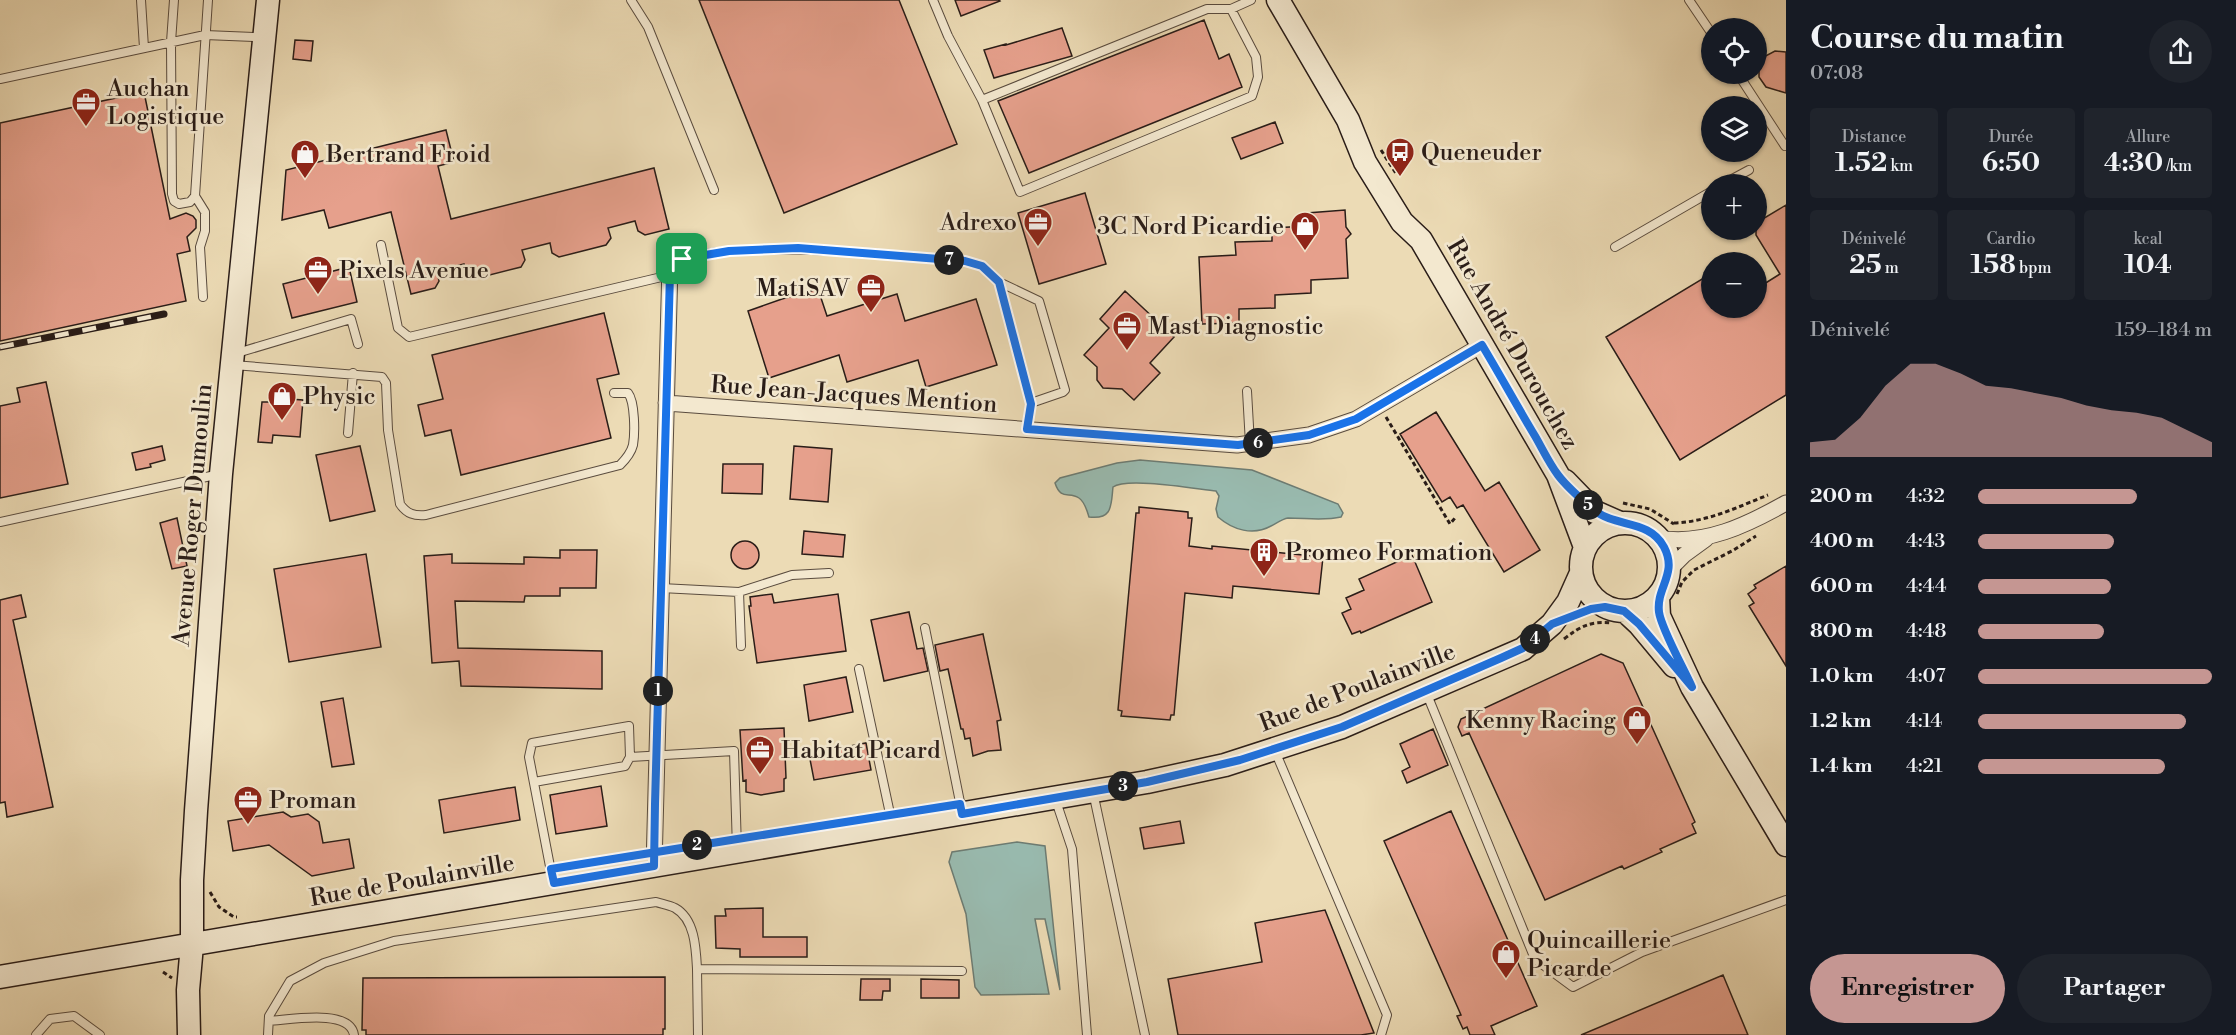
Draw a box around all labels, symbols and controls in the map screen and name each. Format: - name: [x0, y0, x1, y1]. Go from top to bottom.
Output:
- map controls: [1701, 18, 1767, 318]
- button: locate: [1701, 18, 1767, 84]
- text: Course du matin: [1810, 18, 2064, 59]
- button: share: [2149, 20, 2212, 83]
- text: 07:08: [1810, 61, 1863, 86]
- place label: Auchan Logistique: [106, 74, 224, 132]
- office icon: Auchan Logistique: [70, 86, 102, 128]
- button: layers: [1701, 96, 1767, 162]
- text: Distance: [1842, 127, 1906, 147]
- text: Durée: [1989, 127, 2033, 147]
- text: Allure: [2126, 127, 2170, 147]
- bus stop icon: Queneuder: [1384, 136, 1416, 178]
- shop icon: Bertrand Froid: [289, 138, 321, 180]
- place label: Queneuder: [1421, 138, 1542, 168]
- place label: Bertrand Froid: [325, 140, 491, 170]
- text: 1.52: [1835, 147, 1887, 179]
- text: 6:50: [1982, 147, 2040, 179]
- text: 4:30: [2104, 147, 2163, 179]
- text: km: [1887, 156, 1913, 176]
- text: /km: [2163, 156, 2192, 176]
- button: +: [1701, 174, 1767, 240]
- office icon: Adrexo: [1022, 206, 1054, 248]
- place label: Adrexo: [939, 208, 1017, 238]
- shop icon: 3C Nord Picardie: [1289, 210, 1321, 252]
- place label: 3C Nord Picardie: [1097, 212, 1284, 242]
- text: Dénivelé: [1842, 229, 1906, 249]
- text: Cardio: [1986, 229, 2036, 249]
- text: kcal: [2133, 229, 2163, 249]
- pin: [656, 233, 707, 284]
- street label: Rue André Durouchez: [1440, 234, 1585, 455]
- icon: arrive: [665, 242, 698, 275]
- pin: 7: [934, 245, 964, 275]
- text: 25: [1849, 249, 1882, 281]
- text: 158: [1971, 249, 2016, 281]
- text: 104: [2124, 249, 2172, 281]
- text: 7: [944, 250, 954, 270]
- button: −: [1701, 252, 1767, 318]
- office icon: Pixels Avenue: [302, 254, 334, 296]
- place label: Pixels Avenue: [339, 256, 489, 286]
- text: m: [1882, 258, 1899, 278]
- text: bpm: [2016, 258, 2051, 278]
- office icon: MatiSAV: [855, 272, 887, 314]
- place label: MatiSAV: [756, 274, 851, 304]
- office icon: Mast Diagnostic: [1111, 310, 1143, 352]
- place label: Mast Diagnostic: [1148, 312, 1324, 342]
- text: Dénivelé: [1810, 318, 1890, 343]
- text: 159–184 m: [2115, 318, 2212, 343]
- street label: Rue Jean-Jacques Mention: [710, 370, 998, 420]
- shop icon: Physic: [266, 380, 298, 422]
- place label: Physic: [303, 382, 376, 412]
- street label: Avenue Roger Dumoulin: [166, 383, 219, 649]
- pin: 6: [1243, 428, 1273, 458]
- text: 6: [1253, 433, 1263, 453]
- text: 200 m: [1810, 484, 1873, 509]
- text: 4:32: [1906, 484, 1945, 509]
- pin: 5: [1573, 490, 1603, 520]
- text: 5: [1583, 495, 1593, 515]
- text: 400 m: [1810, 529, 1874, 554]
- text: 4:43: [1906, 529, 1945, 554]
- building icon: Promeo Formation: [1248, 536, 1280, 578]
- place label: Promeo Formation: [1285, 538, 1492, 568]
- text: 600 m: [1810, 574, 1873, 599]
- text: 4:44: [1906, 574, 1947, 599]
- text: 800 m: [1810, 619, 1873, 644]
- text: 4:48: [1906, 619, 1947, 644]
- pin: 4: [1520, 624, 1550, 654]
- text: 4: [1530, 629, 1540, 649]
- street label: Rue de Poulainville: [1255, 637, 1460, 739]
- text: 1.0 km: [1810, 664, 1874, 689]
- text: 4:07: [1906, 664, 1946, 689]
- pin: 1: [643, 676, 673, 706]
- text: 1: [654, 681, 662, 701]
- shop icon: Kenny Racing: [1621, 704, 1653, 746]
- place label: Kenny Racing: [1465, 706, 1617, 736]
- text: 1.2 km: [1810, 709, 1872, 734]
- text: 4:14: [1906, 709, 1942, 734]
- office icon: Habitat Picard: [744, 734, 776, 776]
- place label: Habitat Picard: [781, 736, 941, 766]
- text: 1.4 km: [1810, 754, 1872, 779]
- text: 4:21: [1906, 754, 1943, 779]
- pin: 3: [1108, 771, 1138, 801]
- text: 3: [1118, 776, 1128, 796]
- office icon: Proman: [232, 784, 264, 826]
- place label: Proman: [269, 786, 356, 816]
- pin: 2: [682, 830, 712, 860]
- text: 2: [692, 835, 702, 855]
- street label: Rue de Poulainville: [307, 848, 517, 914]
- place label: Quincaillerie Picarde: [1527, 926, 1671, 984]
- shop icon: Quincaillerie Picarde: [1490, 938, 1522, 980]
- button: Enregistrer: [1810, 954, 2005, 1023]
- button: Partager: [2017, 954, 2212, 1023]

